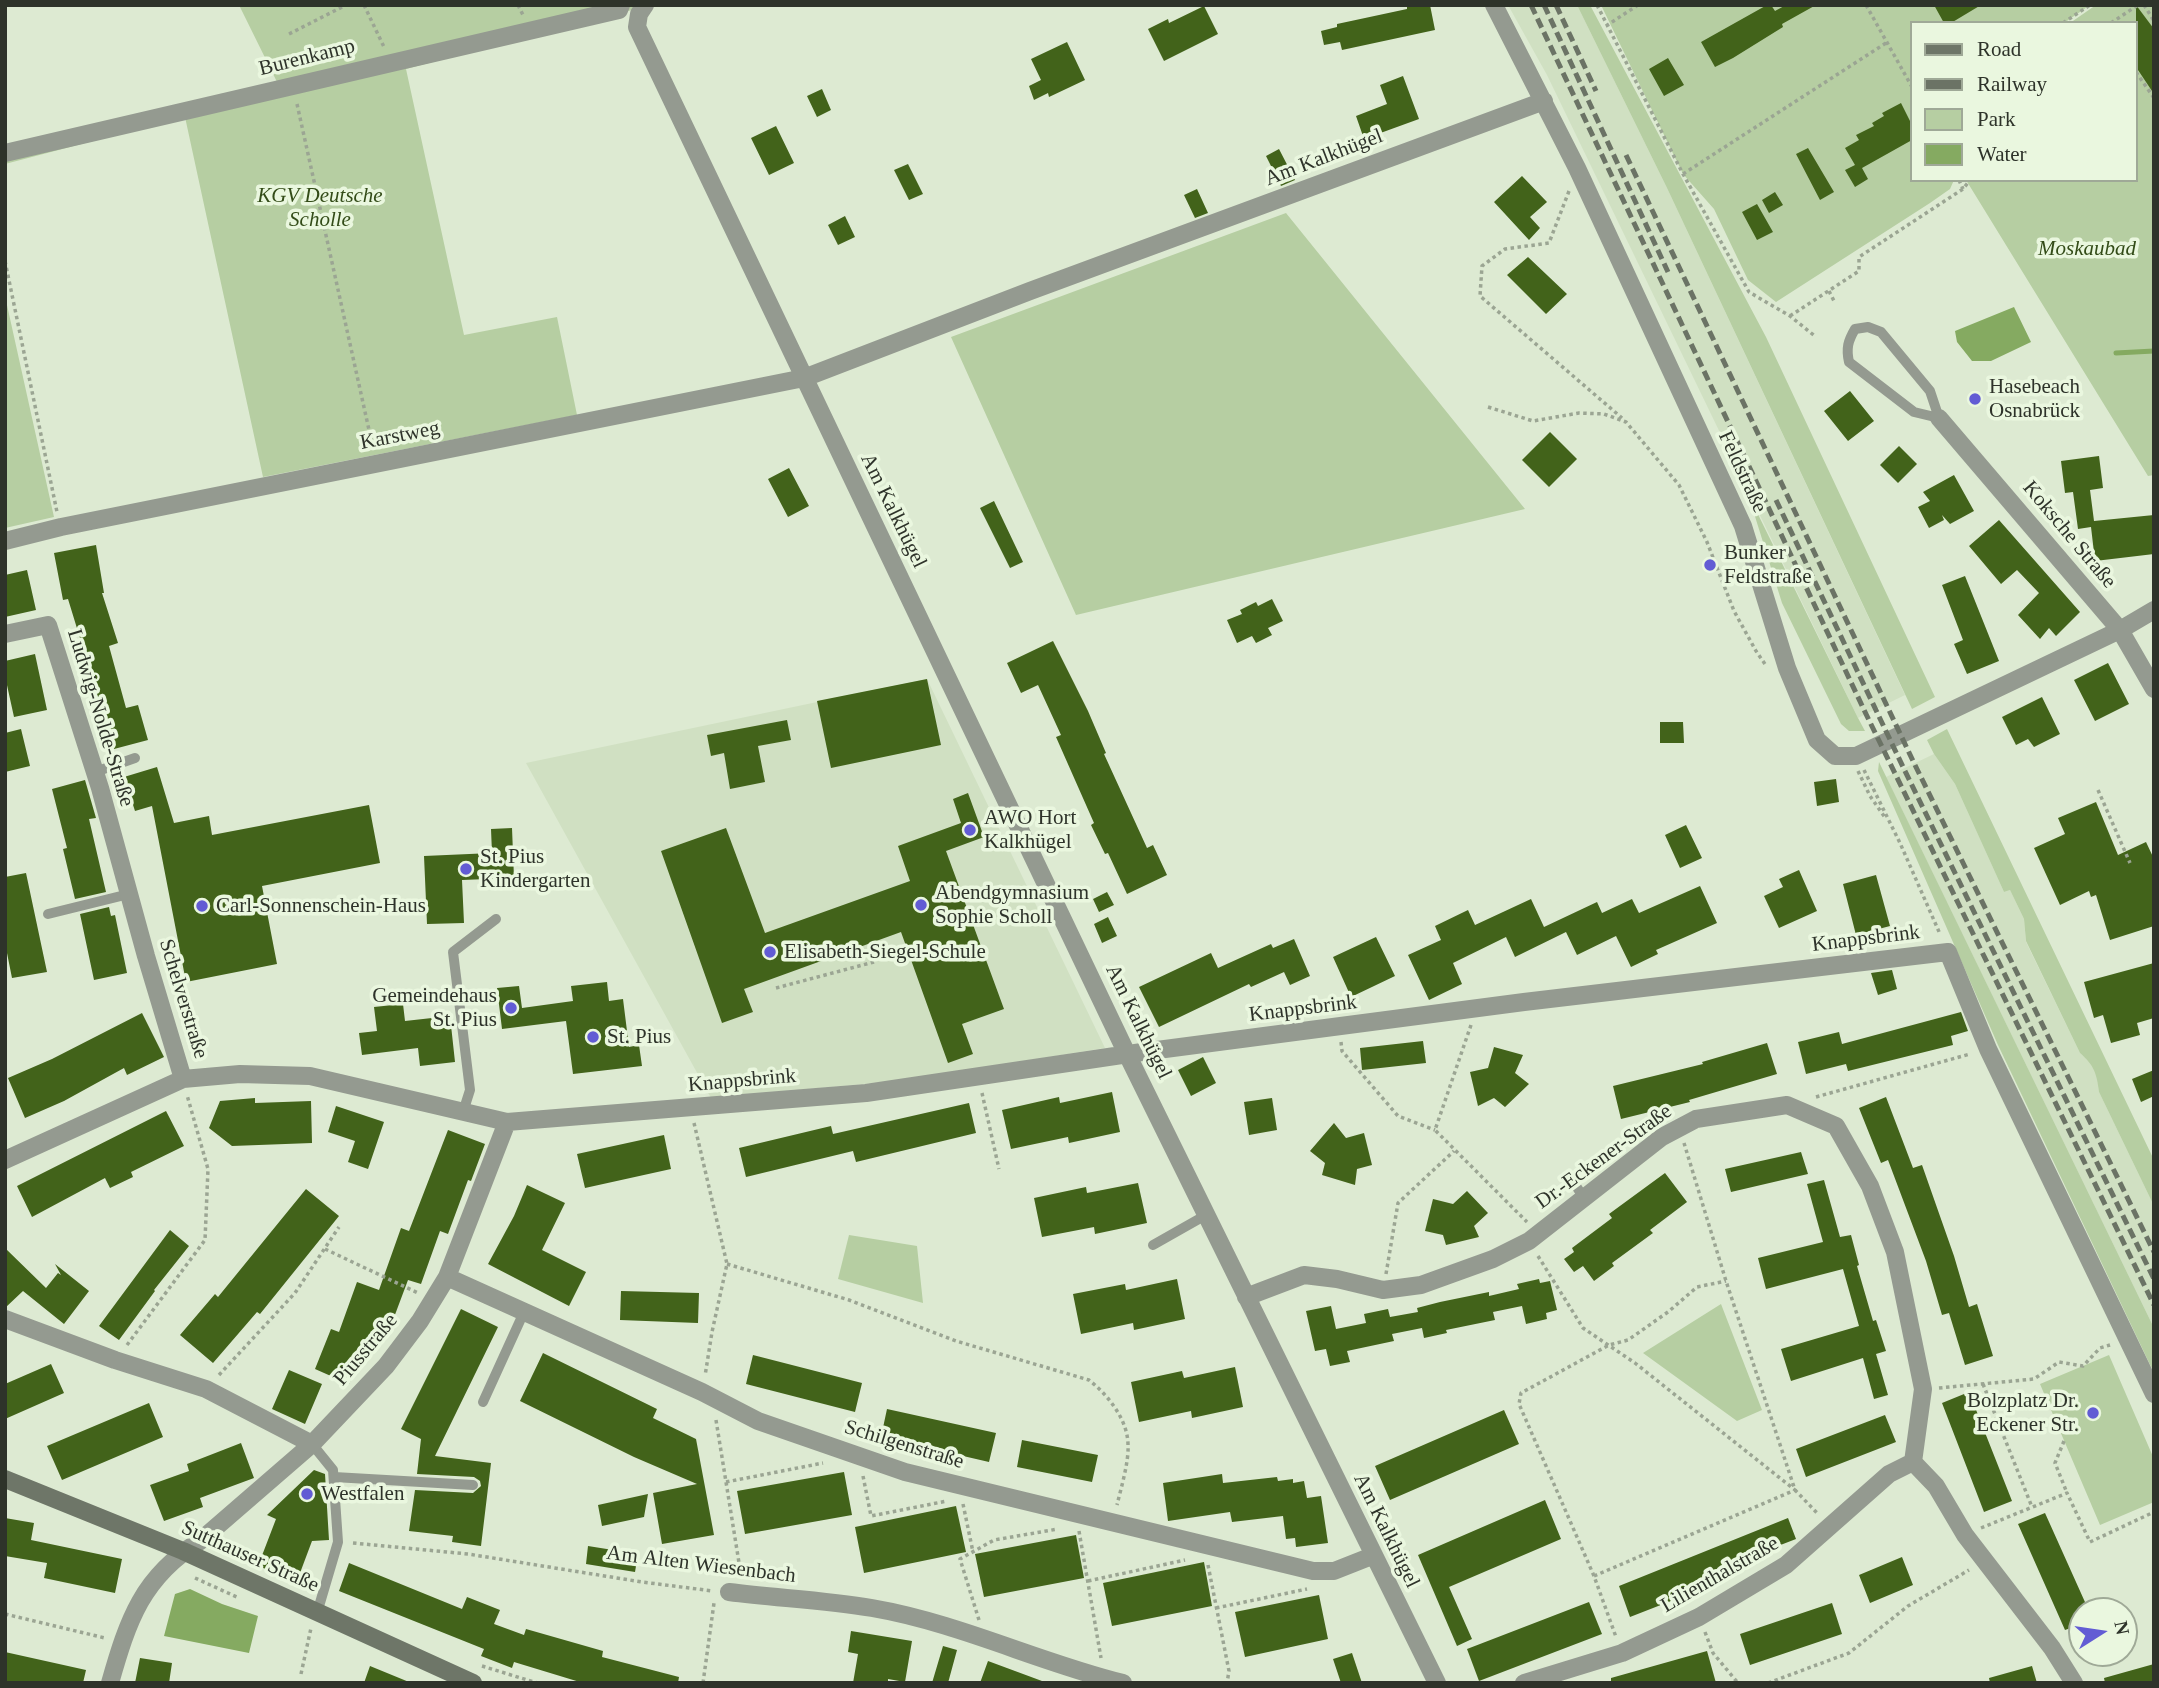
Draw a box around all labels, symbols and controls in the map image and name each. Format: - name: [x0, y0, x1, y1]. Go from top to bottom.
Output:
- legend: [1910, 21, 2138, 182]
- street label: Burenkamp: [256, 34, 358, 82]
- text: Road: [1977, 37, 2021, 61]
- text: Railway: [1977, 72, 2047, 96]
- text: Park: [1977, 107, 2016, 131]
- street label: Am Kalkhügel: [1261, 124, 1387, 192]
- text: Water: [1977, 142, 2027, 166]
- park label: KGV Deutsche Scholle: [257, 183, 383, 233]
- park label: Moskaubad: [2038, 236, 2136, 262]
- place label: Hasebeach Osnabrück: [1989, 374, 2080, 424]
- marker: Hasebeach Osnabrück: [1967, 391, 1983, 407]
- street label: Karstweg: [358, 416, 442, 456]
- street label: Feldstraße: [1712, 427, 1772, 517]
- street label: Am Kalkhügel: [854, 450, 932, 572]
- street label: Koksche Straße: [2017, 476, 2121, 594]
- place label: Bunker Feldstraße: [1724, 540, 1811, 590]
- marker: Bunker Feldstraße: [1702, 557, 1718, 573]
- street label: Ludwig-Nolde-Straße: [61, 626, 139, 810]
- place label: AWO Hort Kalkhügel: [984, 805, 1076, 855]
- marker: AWO Hort Kalkhügel: [962, 822, 978, 838]
- place label: St. Pius Kindergarten: [480, 844, 590, 894]
- marker: St. Pius Kindergarten: [458, 861, 474, 877]
- place label: Abendgymnasium Sophie Scholl: [935, 880, 1089, 930]
- place label: Carl-Sonnenschein-Haus: [216, 893, 426, 919]
- marker: Abendgymnasium Sophie Scholl: [913, 897, 929, 913]
- marker: Carl-Sonnenschein-Haus: [194, 898, 210, 914]
- street label: Knappsbrink: [1811, 920, 1921, 958]
- street label: Schelverstraße: [153, 936, 213, 1062]
- place label: Elisabeth-Siegel-Schule: [784, 939, 986, 965]
- marker: Elisabeth-Siegel-Schule: [762, 944, 778, 960]
- street label: Am Kalkhügel: [1099, 961, 1177, 1083]
- place label: Gemeindehaus St. Pius: [372, 983, 497, 1033]
- street label: Knappsbrink: [1248, 990, 1358, 1028]
- marker: Gemeindehaus St. Pius: [503, 1000, 519, 1016]
- place label: St. Pius: [607, 1024, 671, 1050]
- marker: St. Pius: [585, 1029, 601, 1045]
- street label: Knappsbrink: [687, 1064, 797, 1098]
- street label: Dr.-Eckener-Straße: [1531, 1099, 1677, 1215]
- street label: Piusstraße: [329, 1309, 403, 1391]
- place label: Bolzplatz Dr. Eckener Str.: [1967, 1388, 2079, 1438]
- marker: Bolzplatz Dr. Eckener Str.: [2085, 1405, 2101, 1421]
- street label: Schilgenstraße: [841, 1415, 967, 1475]
- street label: Am Kalkhügel: [1347, 1470, 1425, 1592]
- place label: Westfalen: [321, 1481, 404, 1507]
- marker: Westfalen: [299, 1486, 315, 1502]
- street label: Sutthauser Straße: [177, 1515, 323, 1599]
- street label: Lilienthalstraße: [1657, 1531, 1783, 1619]
- street label: Am Alten Wiesenbach: [605, 1541, 797, 1589]
- north arrow: [2068, 1597, 2138, 1667]
- text: N: [2110, 1619, 2134, 1637]

